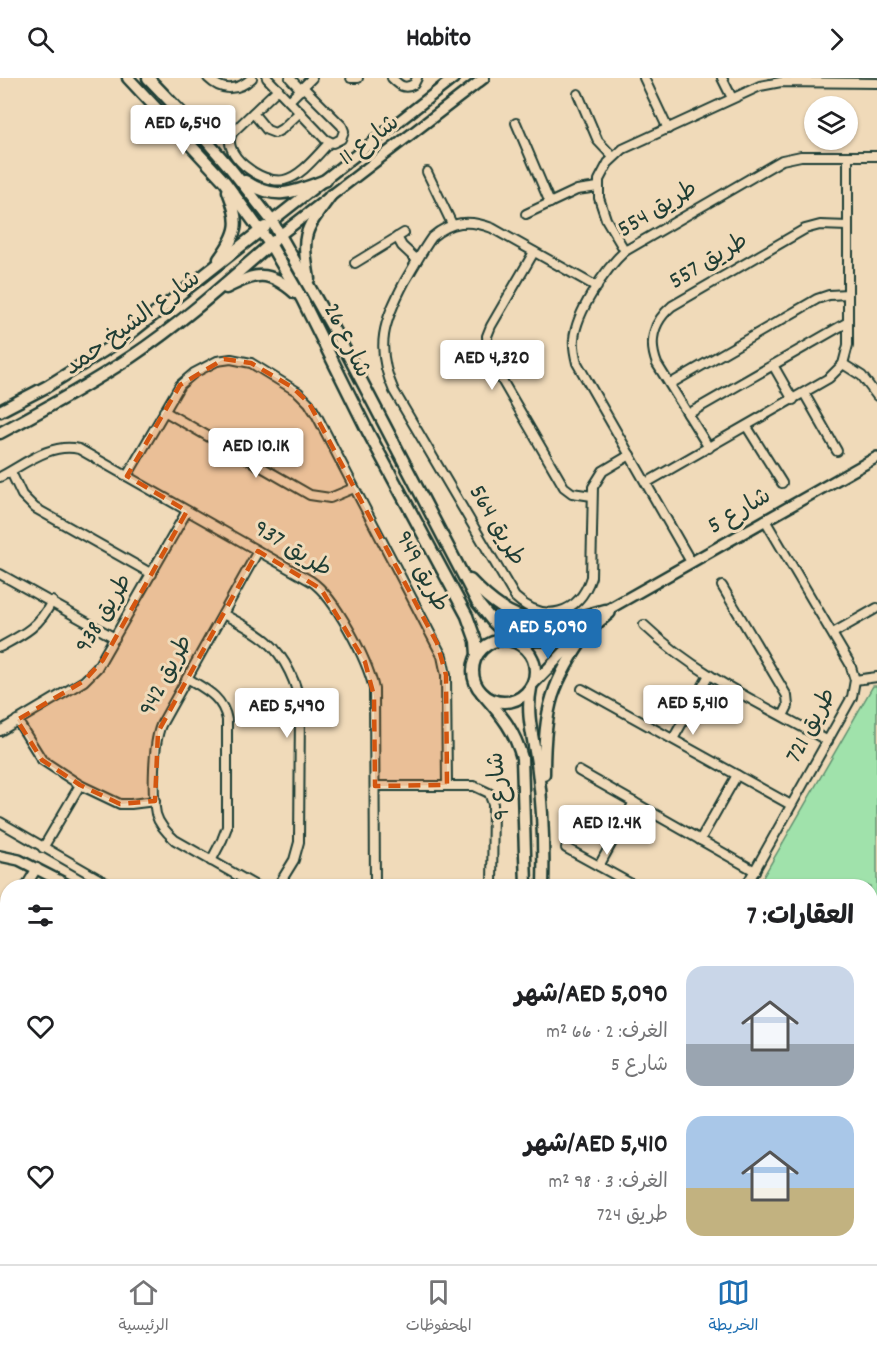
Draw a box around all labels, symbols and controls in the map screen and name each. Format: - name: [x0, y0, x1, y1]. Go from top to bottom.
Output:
- text: Habito: [406, 20, 471, 59]
- icon: search: [24, 23, 57, 56]
- icon: forward: [820, 23, 853, 56]
- map controls: [804, 96, 858, 150]
- button: layers: [804, 96, 858, 150]
- pin: AED 6,540: [114, 105, 252, 156]
- street label: شارع 11: [333, 107, 407, 175]
- text: AED 6,540: [145, 110, 221, 138]
- street label: طريق 554: [611, 173, 705, 247]
- street label: طريق 557: [663, 225, 755, 299]
- street label: شارع الشيخ حمد: [58, 263, 208, 385]
- street label: شارع 26: [313, 298, 379, 384]
- pin: AED 4,320: [423, 340, 561, 391]
- text: AED 4,320: [454, 345, 530, 373]
- pin: AED 10.1K: [187, 428, 325, 479]
- text: AED 10.1K: [222, 433, 290, 461]
- street label: طريق 564: [459, 479, 533, 573]
- street label: شارع 5: [702, 480, 778, 544]
- street label: طريق 937: [246, 513, 338, 587]
- street label: طريق 949: [385, 525, 457, 619]
- street label: طريق 938: [68, 568, 142, 660]
- pin: AED 5,090: [479, 609, 617, 660]
- text: AED 5,090: [509, 614, 587, 642]
- street label: طريق 942: [131, 629, 203, 723]
- street label: طريق 721: [778, 682, 846, 770]
- pin: AED 5,410: [624, 685, 762, 736]
- pin: AED 5,490: [218, 688, 356, 739]
- text: AED 5,410: [657, 690, 729, 718]
- text: AED 5,490: [249, 693, 325, 721]
- street label: شارع 9: [480, 750, 520, 822]
- pin: AED 12.4K: [538, 805, 676, 856]
- text: AED 12.4K: [573, 810, 641, 838]
- icon: filters: [24, 899, 57, 932]
- text: العقارات: 7: [747, 899, 854, 936]
- text: AED 5,090/شهر: [515, 977, 668, 1014]
- icon: home: [734, 990, 806, 1062]
- icon: heart: [24, 1010, 57, 1043]
- text: الغرف: 2 · 66 m²: [546, 1019, 668, 1047]
- text: شارع 5: [611, 1052, 668, 1080]
- text: AED 5,410/شهر: [524, 1127, 668, 1164]
- icon: home: [734, 1140, 806, 1212]
- icon: heart: [24, 1160, 57, 1193]
- text: الغرف: 3 · 98 m²: [549, 1169, 668, 1197]
- text: طريق 724: [597, 1202, 668, 1230]
- tab: الرئيسية: [119, 1276, 169, 1339]
- tab: المحفوظات: [406, 1276, 472, 1339]
- tab: الخريطة: [709, 1276, 759, 1339]

